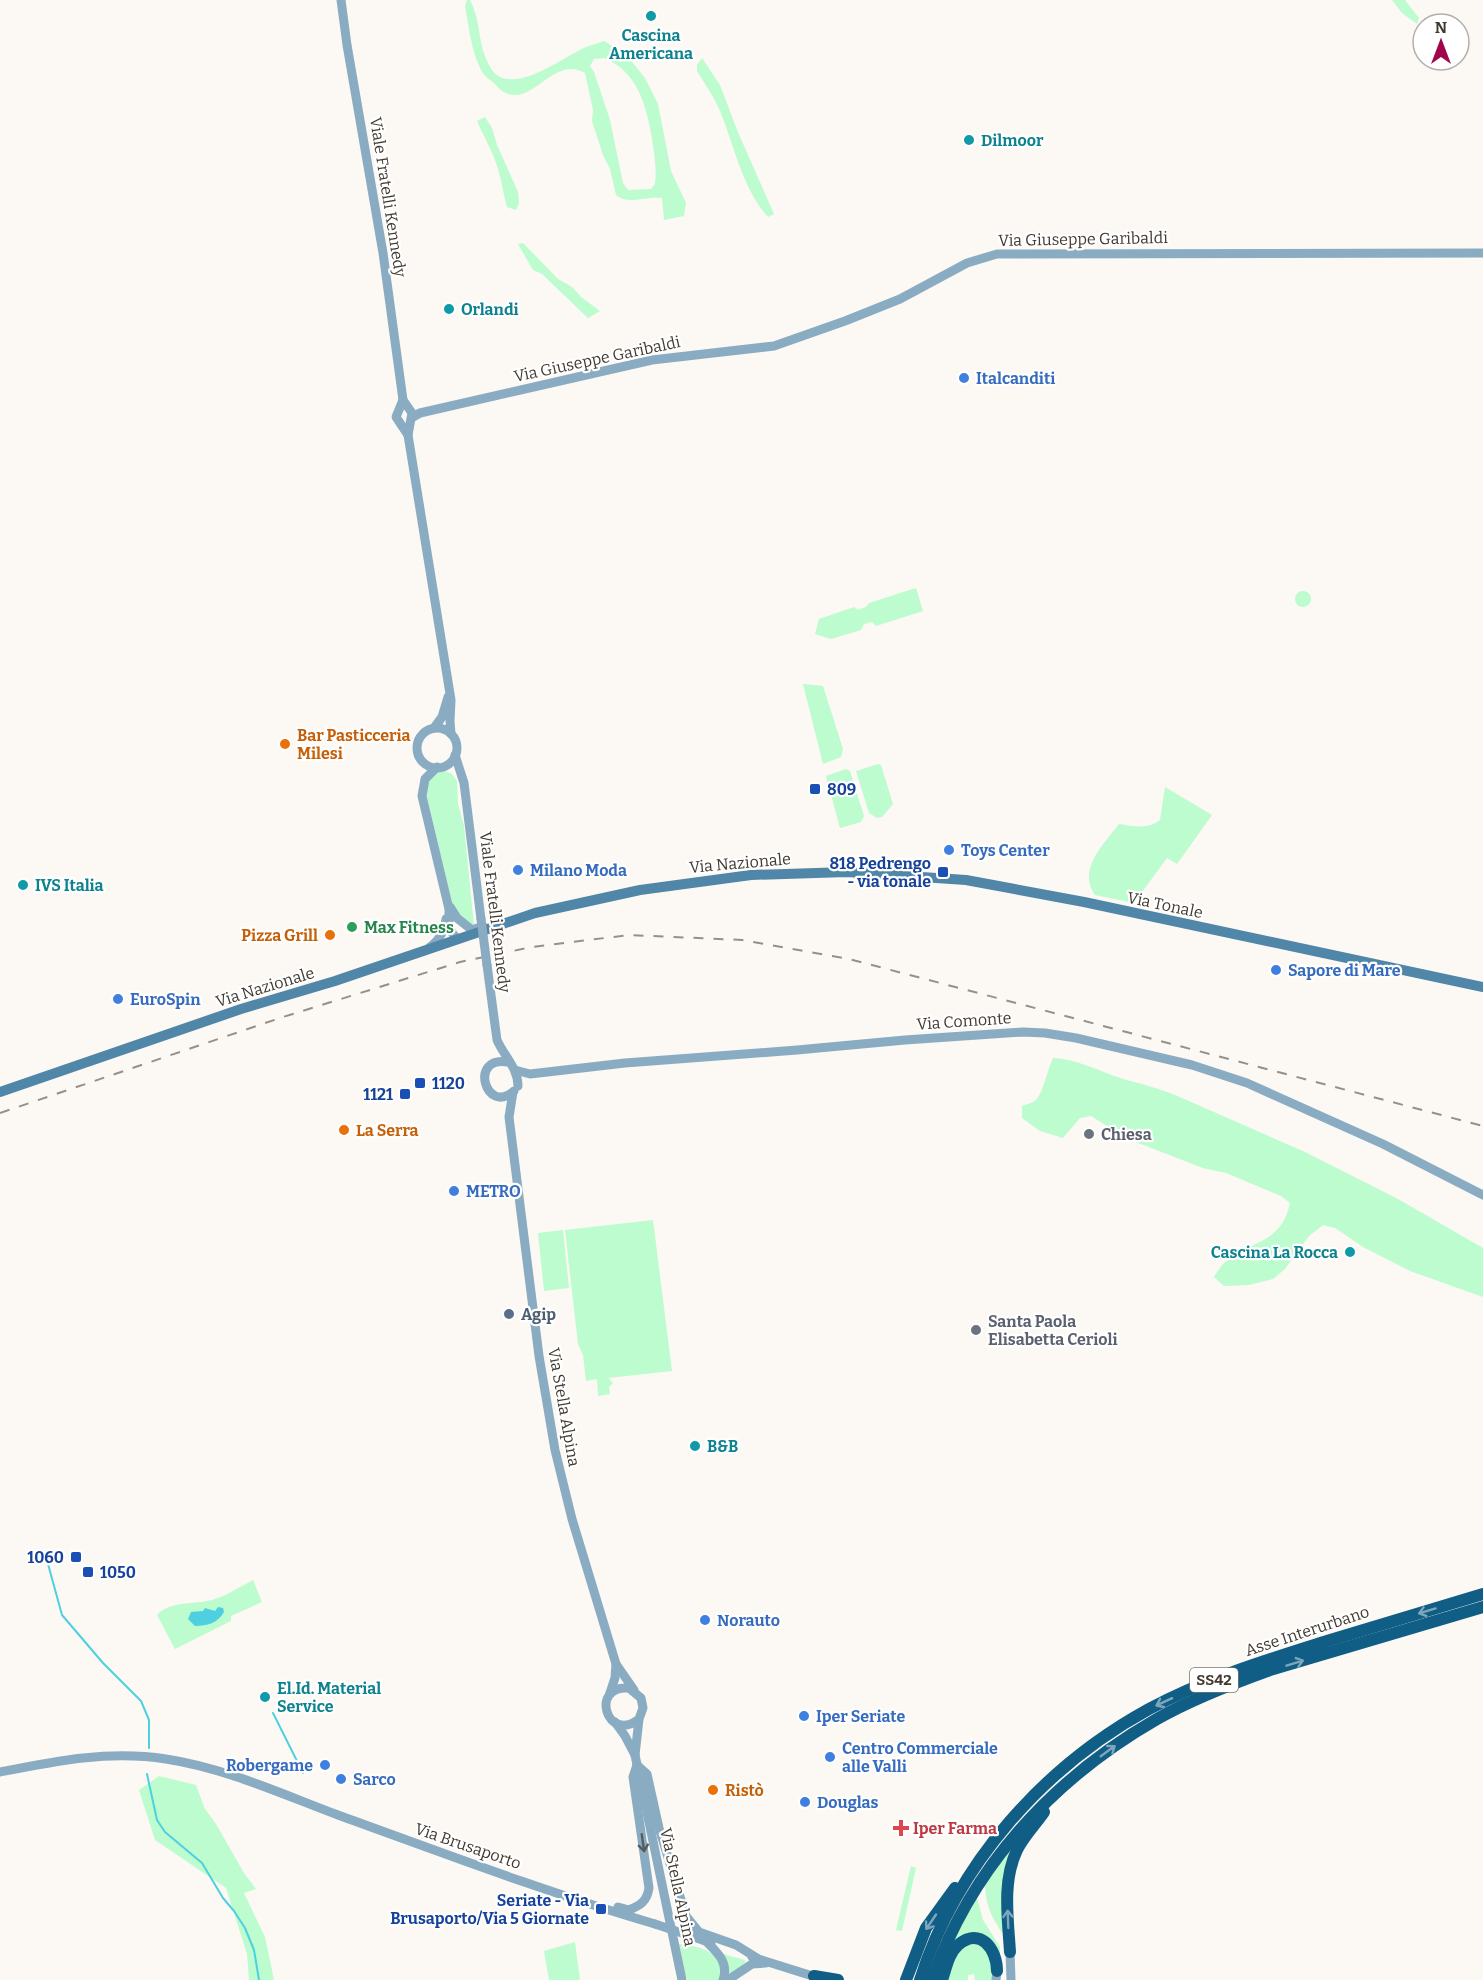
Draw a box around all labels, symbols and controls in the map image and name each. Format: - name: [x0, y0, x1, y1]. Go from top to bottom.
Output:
- marker: Cascina Americana: [644, 9, 658, 23]
- north arrow: [1411, 12, 1471, 72]
- text: N: [1435, 18, 1447, 37]
- place label: Cascina Americana: [609, 26, 693, 63]
- street label: Viale Fratelli Kennedy: [366, 116, 410, 279]
- place label: Dilmoor: [981, 131, 1044, 150]
- marker: Dilmoor: [962, 133, 976, 147]
- street label: Via Giuseppe Garibaldi: [998, 228, 1168, 250]
- place label: Orlandi: [461, 300, 519, 319]
- marker: Orlandi: [442, 302, 456, 316]
- street label: Via Giuseppe Garibaldi: [512, 332, 682, 386]
- place label: Italcanditi: [976, 369, 1055, 388]
- marker: Italcanditi: [957, 371, 971, 385]
- place label: Bar Pasticceria Milesi: [297, 726, 410, 763]
- marker: Bar Pasticceria Milesi: [278, 737, 292, 751]
- place label: 809: [827, 780, 856, 799]
- marker: 809: [808, 782, 822, 796]
- street label: Viale Fratelli Kennedy: [476, 830, 514, 994]
- place label: Toys Center: [961, 841, 1050, 860]
- marker: Toys Center: [942, 843, 956, 857]
- street label: Via Nazionale: [688, 849, 792, 877]
- place label: 818 Pedrengo - via tonale: [829, 854, 931, 891]
- place label: Milano Moda: [530, 861, 627, 880]
- marker: Milano Moda: [511, 863, 525, 877]
- marker: 818 Pedrengo - via tonale: [936, 865, 950, 879]
- place label: IVS Italia: [35, 876, 104, 895]
- marker: IVS Italia: [16, 878, 30, 892]
- street label: Via Tonale: [1125, 888, 1205, 922]
- place label: Max Fitness: [364, 918, 454, 937]
- marker: Max Fitness: [345, 920, 359, 934]
- place label: Pizza Grill: [241, 926, 318, 945]
- marker: Pizza Grill: [323, 928, 337, 942]
- place label: Sapore di Mare: [1288, 961, 1401, 980]
- street label: Via Nazionale: [213, 963, 317, 1011]
- marker: Sapore di Mare: [1269, 963, 1283, 977]
- place label: EuroSpin: [130, 990, 201, 1009]
- marker: EuroSpin: [111, 992, 125, 1006]
- street label: Via Comonte: [916, 1008, 1012, 1034]
- place label: 1120: [432, 1074, 465, 1093]
- marker: 1120: [413, 1076, 427, 1090]
- place label: 1121: [363, 1085, 393, 1104]
- marker: 1121: [398, 1087, 412, 1101]
- place label: La Serra: [356, 1121, 418, 1140]
- marker: La Serra: [337, 1123, 351, 1137]
- place label: Chiesa: [1101, 1125, 1152, 1144]
- marker: Chiesa: [1082, 1127, 1096, 1141]
- place label: METRO: [466, 1182, 521, 1201]
- marker: METRO: [447, 1184, 461, 1198]
- place label: Cascina La Rocca: [1211, 1243, 1338, 1262]
- marker: Cascina La Rocca: [1343, 1245, 1357, 1259]
- place label: Agip: [521, 1305, 556, 1324]
- marker: Agip: [502, 1307, 516, 1321]
- place label: Santa Paola Elisabetta Cerioli: [988, 1312, 1118, 1349]
- marker: Santa Paola Elisabetta Cerioli: [969, 1323, 983, 1337]
- street label: Via Stella Alpina: [544, 1346, 584, 1468]
- place label: B&B: [707, 1437, 738, 1456]
- marker: B&B: [688, 1439, 702, 1453]
- place label: 1060: [27, 1548, 64, 1567]
- marker: 1060: [69, 1550, 83, 1564]
- place label: 1050: [100, 1563, 136, 1582]
- marker: 1050: [81, 1565, 95, 1579]
- street label: Asse Interurbano: [1243, 1602, 1371, 1660]
- one-way arrow: [1418, 1606, 1437, 1617]
- place label: Norauto: [717, 1611, 780, 1630]
- marker: Norauto: [698, 1613, 712, 1627]
- one-way arrow: [1285, 1657, 1304, 1668]
- road number: SS42: [1190, 1668, 1238, 1692]
- place label: El.Id. Material Service: [277, 1679, 381, 1716]
- marker: El.Id. Material Service: [258, 1690, 272, 1704]
- one-way arrow: [1155, 1697, 1173, 1708]
- place label: Iper Seriate: [816, 1707, 905, 1726]
- marker: Iper Seriate: [797, 1709, 811, 1723]
- place label: Centro Commerciale alle Valli: [842, 1739, 998, 1776]
- one-way arrow: [1100, 1745, 1116, 1757]
- marker: Centro Commerciale alle Valli: [823, 1750, 837, 1764]
- place label: Robergame: [226, 1756, 313, 1775]
- marker: Robergame: [318, 1758, 332, 1772]
- place label: Sarco: [353, 1770, 396, 1789]
- marker: Sarco: [334, 1772, 348, 1786]
- place label: Ristò: [725, 1781, 764, 1800]
- marker: Ristò: [706, 1783, 720, 1797]
- place label: Douglas: [817, 1793, 879, 1812]
- marker: Douglas: [798, 1795, 812, 1809]
- street label: Via Brusaporto: [413, 1819, 523, 1873]
- place label: Iper Farma: [913, 1819, 997, 1838]
- marker: Iper Farma: [894, 1821, 908, 1835]
- street label: Via Stella Alpina: [656, 1826, 700, 1948]
- one-way arrow: [638, 1833, 649, 1852]
- place label: Seriate - Via Brusaporto/Via 5 Giornate: [390, 1891, 589, 1928]
- marker: Seriate - Via Brusaporto/Via 5 Giornate: [594, 1902, 608, 1916]
- one-way arrow: [1003, 1910, 1014, 1930]
- one-way arrow: [925, 1913, 937, 1929]

